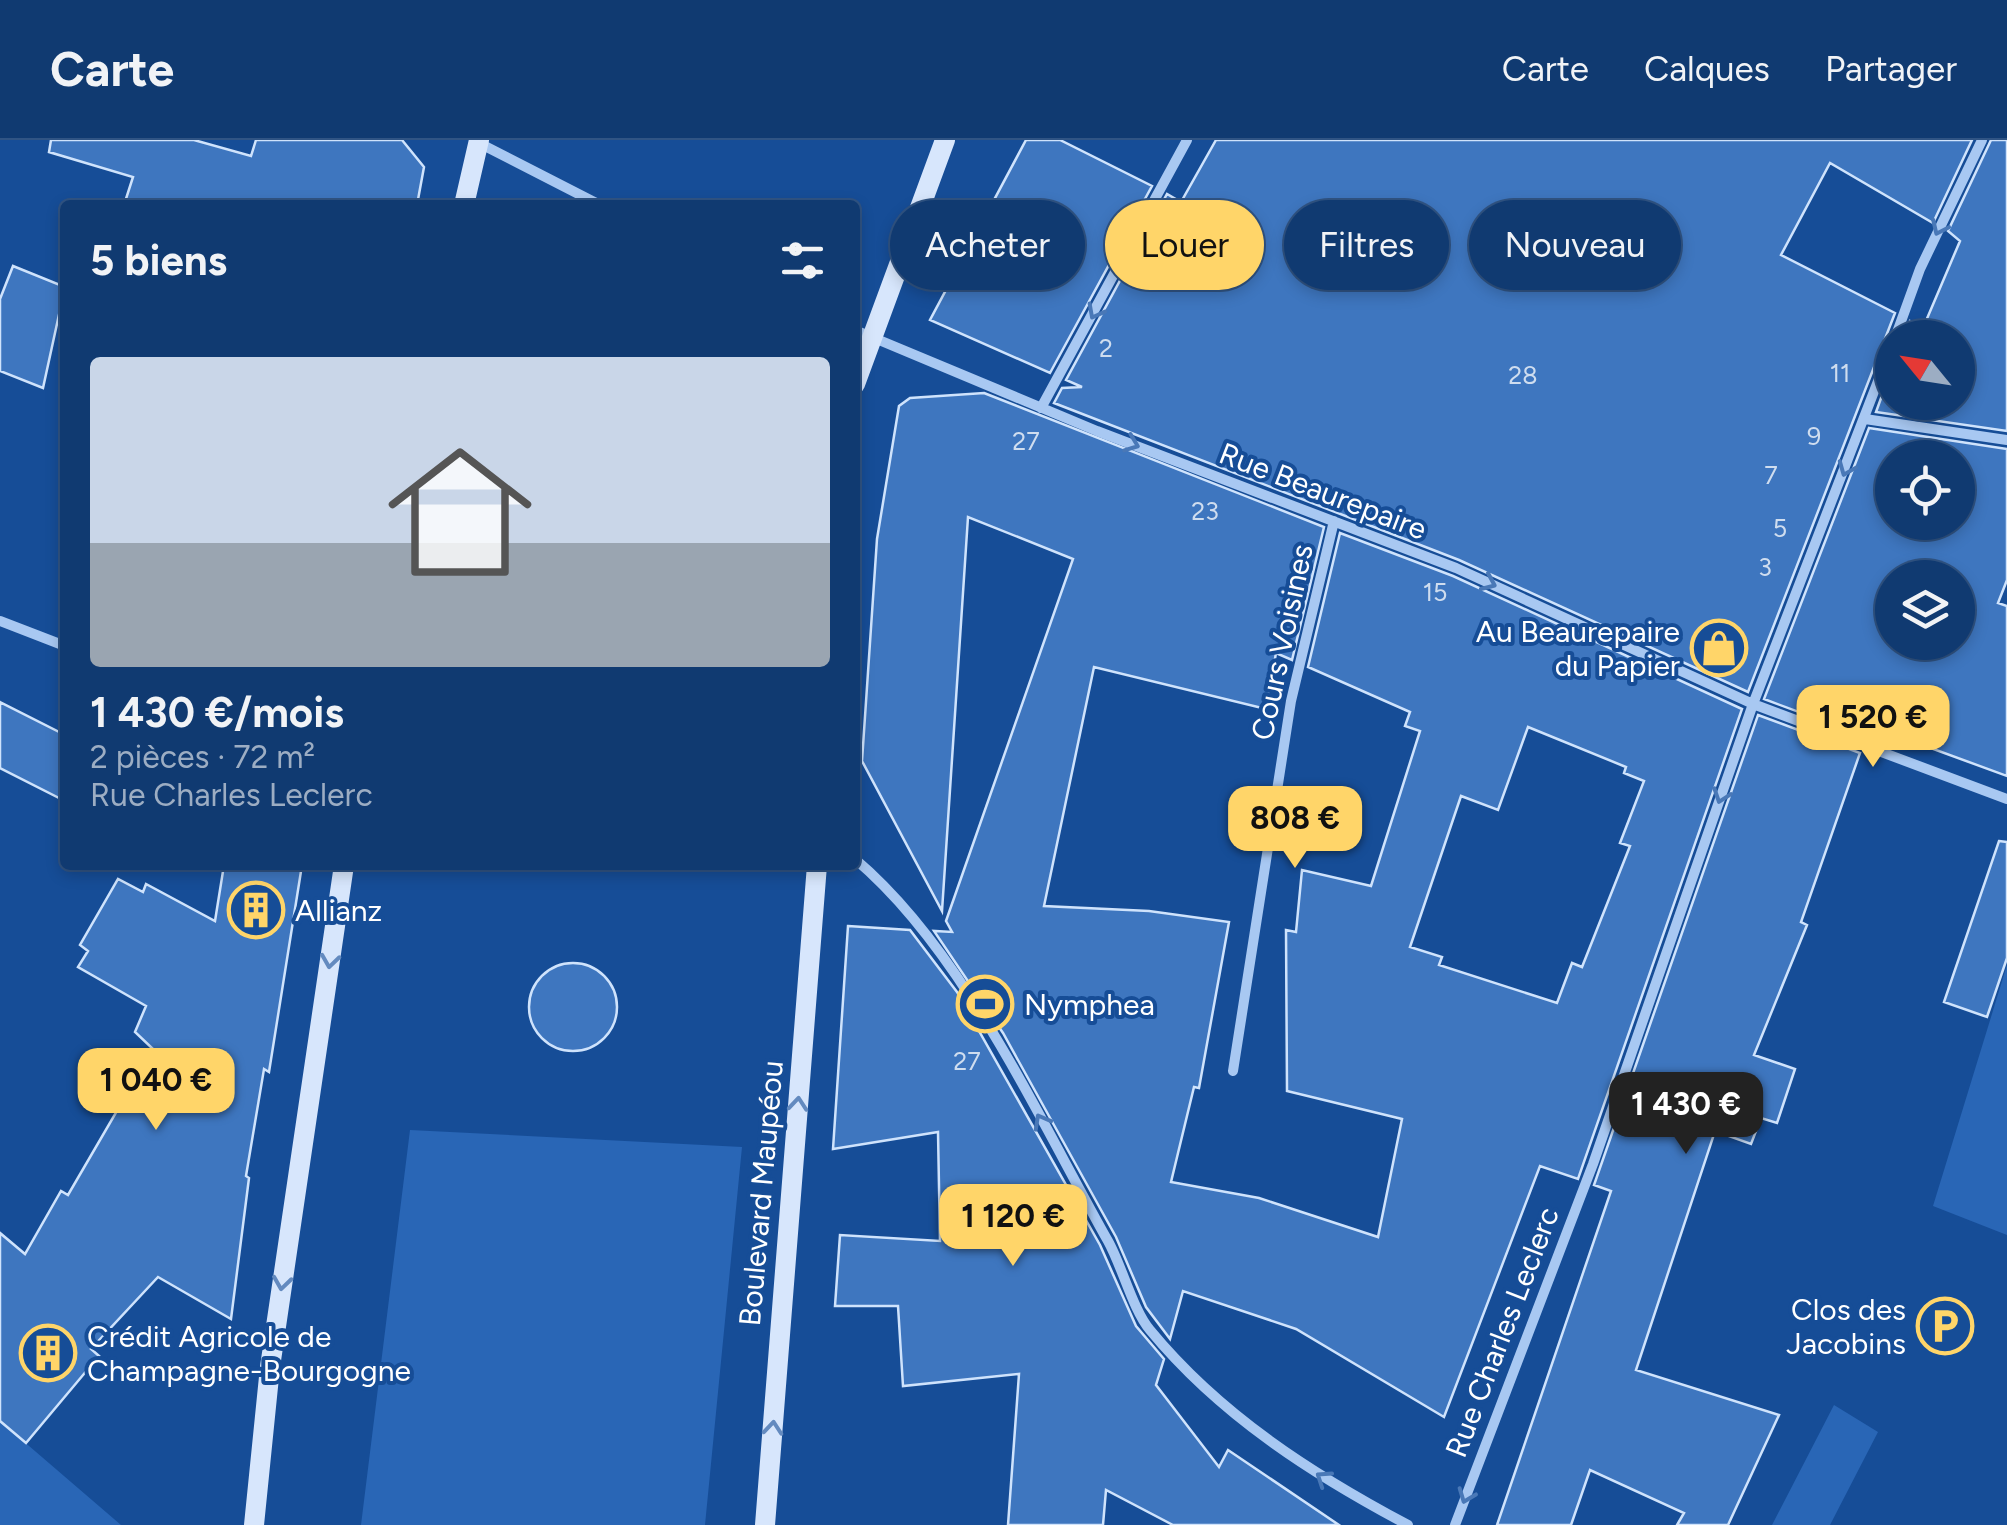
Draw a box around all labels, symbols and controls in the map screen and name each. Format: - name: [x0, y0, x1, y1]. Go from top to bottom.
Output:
- text: Carte: [50, 40, 174, 98]
- text: Carte: [1502, 48, 1589, 90]
- text: Calques: [1644, 48, 1770, 90]
- text: Partager: [1825, 48, 1957, 90]
- chip: Acheter: [890, 200, 1085, 290]
- chip: Louer: [1105, 200, 1264, 290]
- chip: Filtres: [1284, 200, 1449, 290]
- chip: Nouveau: [1469, 200, 1681, 290]
- one-way arrow: [1932, 218, 1952, 236]
- icon: filters: [775, 233, 830, 288]
- text: 5 biens: [90, 235, 227, 286]
- one-way arrow: [1088, 301, 1107, 320]
- north arrow: [1875, 320, 1975, 420]
- map controls: [1875, 320, 1975, 660]
- house number: 2: [1099, 333, 1113, 363]
- house number: 11: [1830, 358, 1850, 388]
- house number: 28: [1508, 360, 1538, 390]
- house number: 9: [1807, 421, 1821, 451]
- icon: home: [370, 422, 550, 602]
- house number: 27: [1012, 426, 1040, 456]
- one-way arrow: [1122, 432, 1140, 452]
- street label: Rue Beaurepaire: [1214, 434, 1432, 548]
- button: locate: [1875, 440, 1975, 540]
- one-way arrow: [1837, 459, 1857, 476]
- house number: 7: [1764, 460, 1778, 490]
- house number: 23: [1191, 496, 1219, 526]
- house number: 5: [1773, 513, 1787, 543]
- street label: Cours Voisines: [1243, 541, 1321, 743]
- house number: 3: [1758, 552, 1772, 582]
- button: layers: [1875, 560, 1975, 660]
- one-way arrow: [1479, 571, 1497, 591]
- house number: 15: [1423, 577, 1447, 607]
- place label: Au Beaurepaire du Papier: [1476, 613, 1680, 684]
- shop icon: Au Beaurepaire du Papier: [1689, 618, 1749, 678]
- pin: 1 520 €: [1781, 685, 1965, 770]
- text: 1 430 €/mois: [90, 687, 344, 738]
- text: 1 520 €: [1819, 698, 1927, 736]
- text: 2 pièces · 72 m²: [90, 738, 315, 776]
- text: Rue Charles Leclerc: [90, 776, 373, 814]
- pin: 808 €: [1225, 786, 1365, 871]
- one-way arrow: [1712, 786, 1733, 803]
- text: 808 €: [1250, 799, 1340, 837]
- building icon: Allianz: [226, 880, 286, 940]
- place label: Allianz: [295, 892, 382, 929]
- one-way arrow: [320, 953, 341, 970]
- sports icon: Nymphea: [955, 974, 1015, 1034]
- place label: Nymphea: [1024, 986, 1155, 1023]
- house number: 27: [953, 1046, 981, 1076]
- pin: 1 040 €: [64, 1048, 248, 1133]
- street label: Boulevard Maupéou: [731, 1059, 791, 1327]
- text: 1 040 €: [100, 1061, 212, 1099]
- pin: 1 430 €: [1594, 1072, 1778, 1157]
- text: 1 430 €: [1631, 1085, 1741, 1123]
- one-way arrow: [787, 1095, 809, 1111]
- one-way arrow: [1033, 1114, 1053, 1132]
- pin: 1 120 €: [921, 1184, 1105, 1269]
- text: 1 120 €: [961, 1197, 1065, 1235]
- street label: Rue Charles Leclerc: [1437, 1202, 1567, 1462]
- one-way arrow: [273, 1275, 294, 1291]
- place label: Clos des Jacobins: [1786, 1291, 1906, 1362]
- parking icon: Clos des Jacobins: [1915, 1296, 1975, 1356]
- place label: Crédit Agricole de Champagne-Bourgogne: [87, 1318, 411, 1389]
- building icon: Crédit Agricole de Champagne-Bourgogne: [18, 1323, 78, 1383]
- one-way arrow: [761, 1419, 783, 1435]
- one-way arrow: [1315, 1472, 1334, 1490]
- one-way arrow: [1458, 1486, 1478, 1504]

